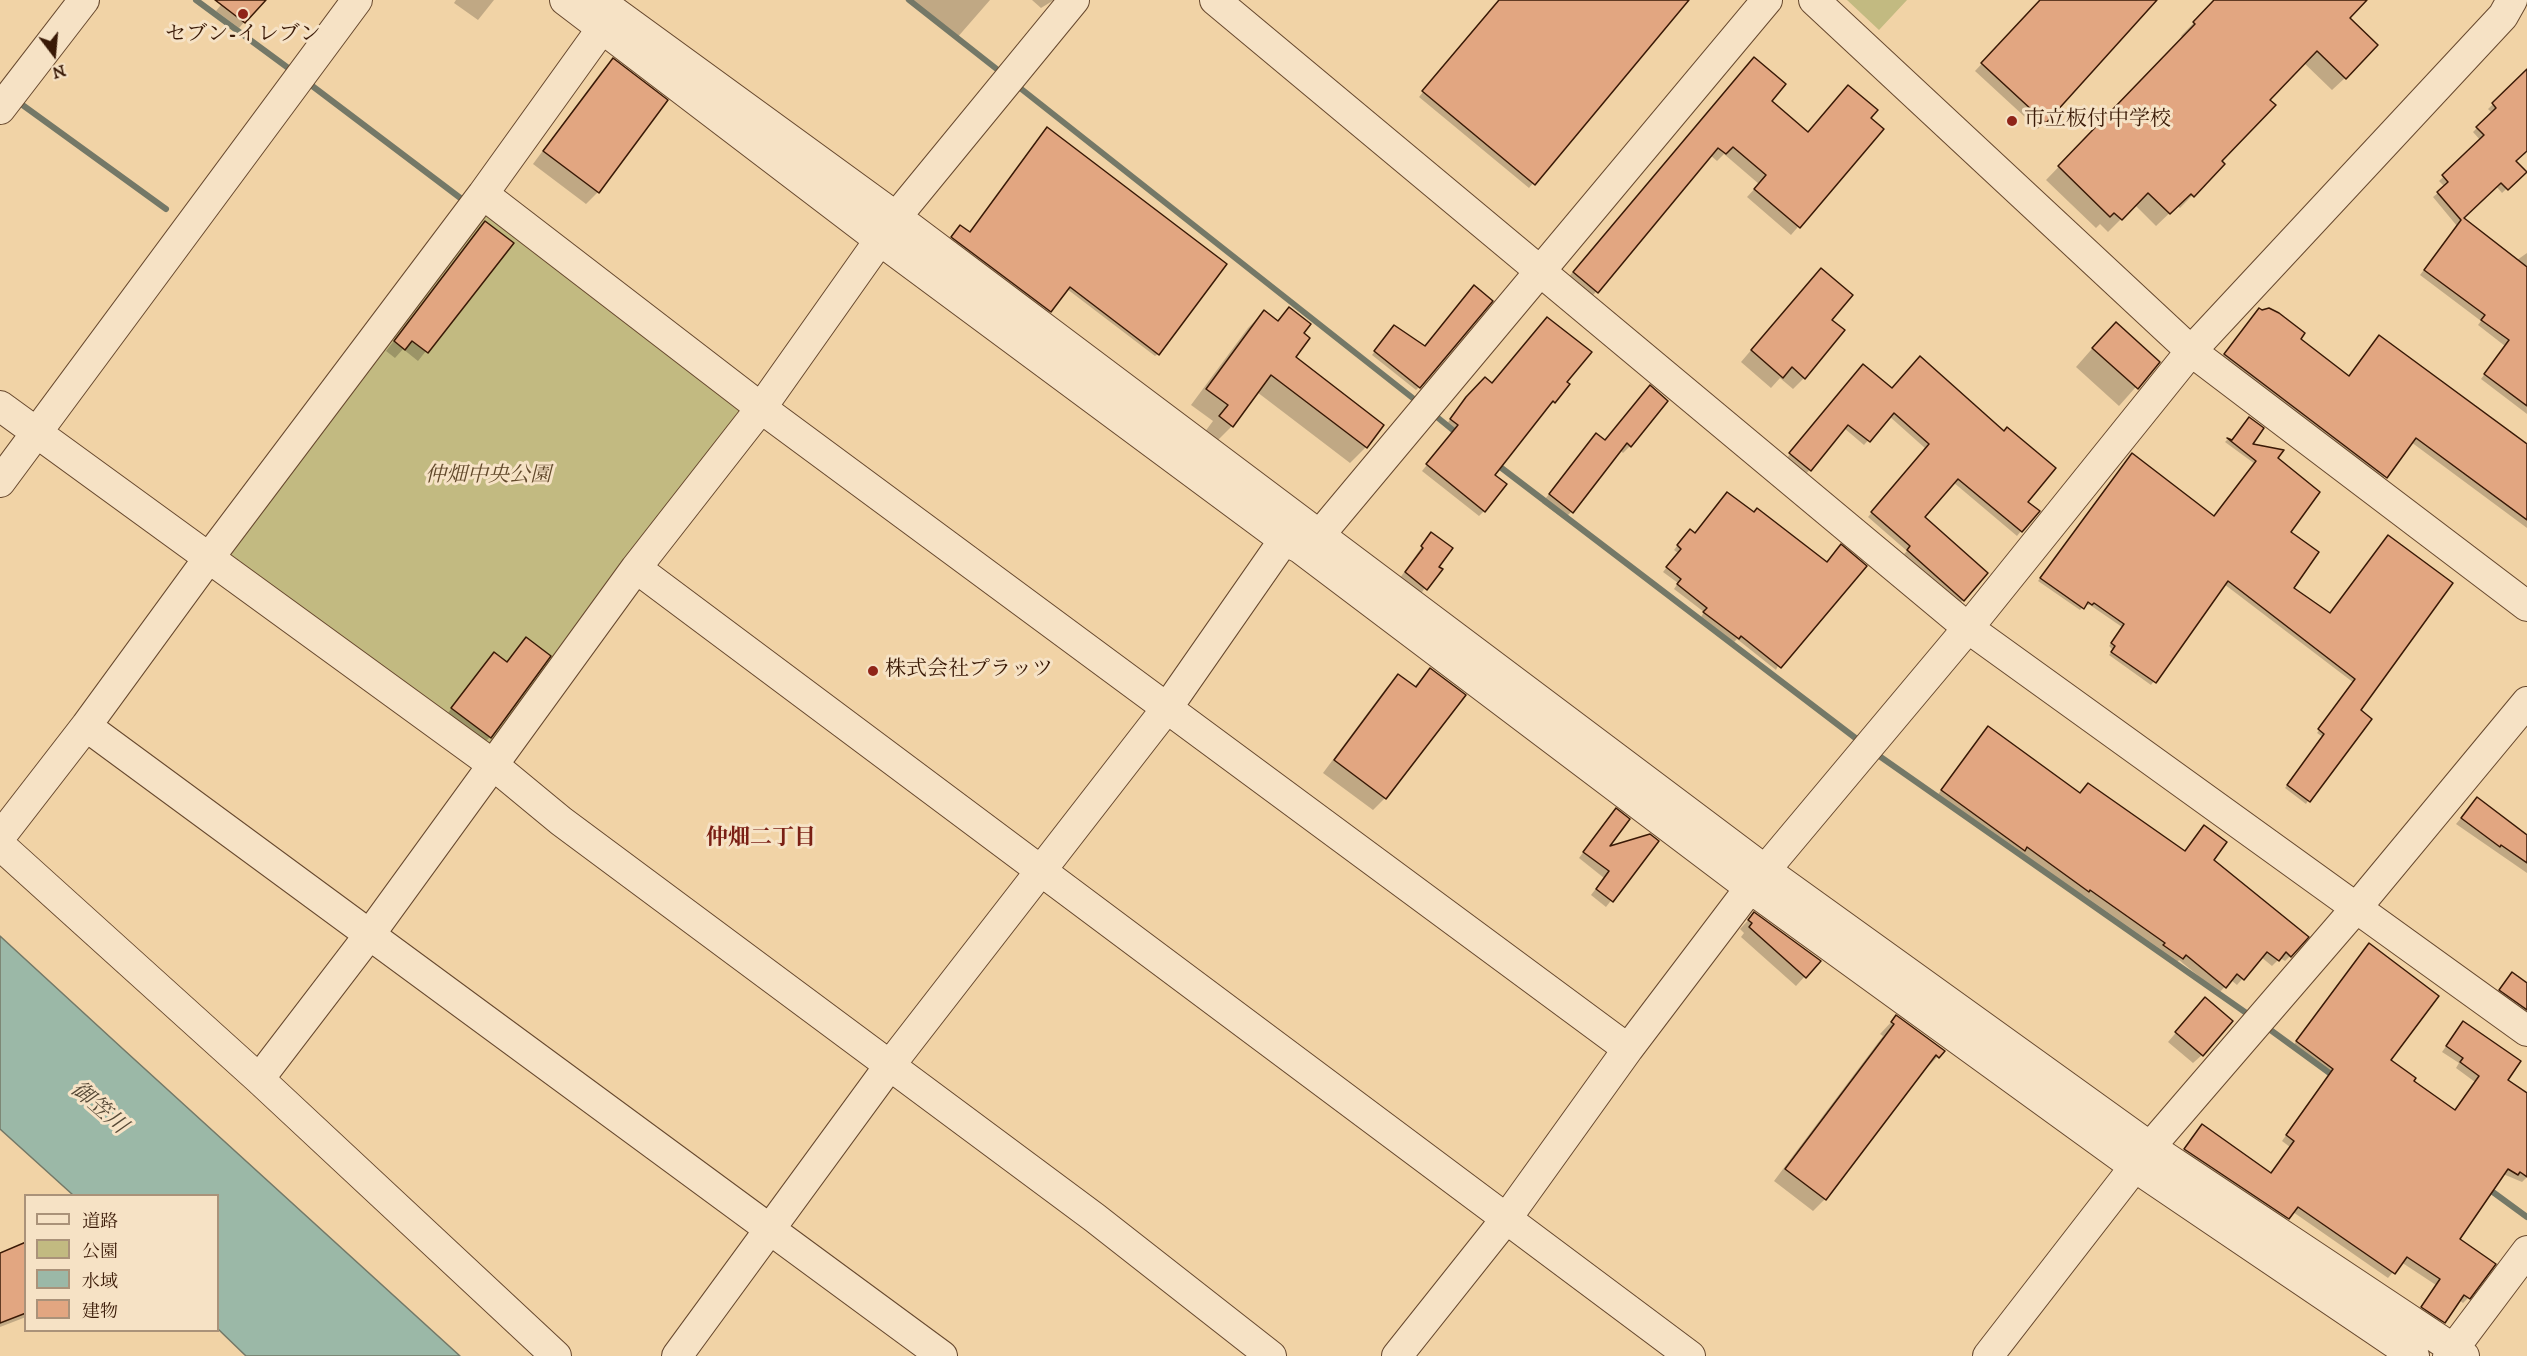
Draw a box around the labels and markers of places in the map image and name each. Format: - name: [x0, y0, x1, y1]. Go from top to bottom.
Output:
- marker: セブン-イレブン: [236, 7, 250, 21]
- place label: セブン-イレブン: [165, 23, 321, 49]
- place label: 市立板付中学校: [2024, 108, 2171, 134]
- marker: 市立板付中学校: [2005, 114, 2019, 128]
- place label: 株式会社プラッツ: [885, 658, 1053, 684]
- marker: 株式会社プラッツ: [866, 664, 880, 678]

